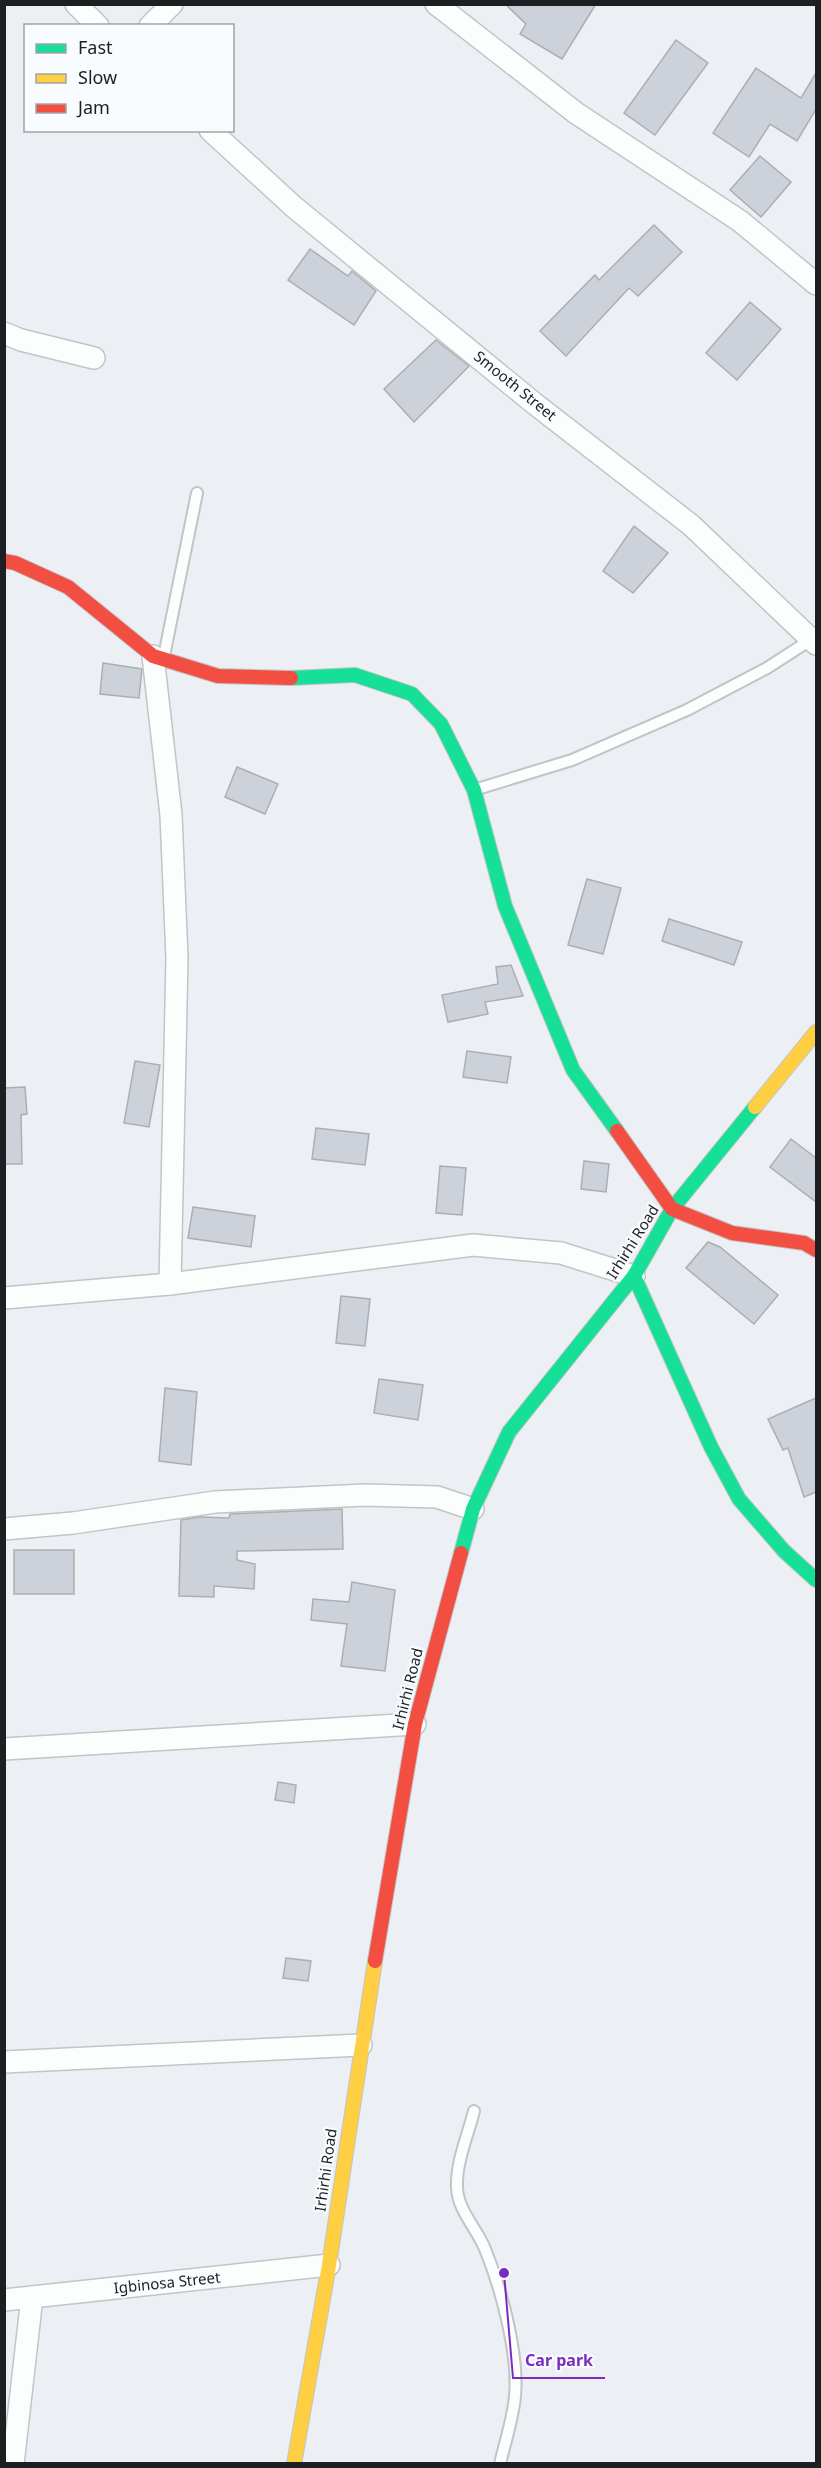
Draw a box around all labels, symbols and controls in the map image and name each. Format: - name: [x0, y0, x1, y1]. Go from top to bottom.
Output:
- legend: [24, 24, 234, 132]
- text: Fast: [78, 35, 113, 59]
- text: Slow: [78, 65, 117, 89]
- text: Jam: [76, 95, 110, 119]
- street label: Smooth Street: [470, 346, 562, 425]
- street label: Irhirhi Road: [601, 1201, 663, 1282]
- street label: Irhirhi Road: [387, 1646, 427, 1732]
- street label: Irhirhi Road: [309, 2127, 341, 2213]
- street label: Igbinosa Street: [113, 2266, 222, 2298]
- callout: Car park: [513, 2344, 605, 2378]
- text: Car park: [525, 2349, 593, 2371]

